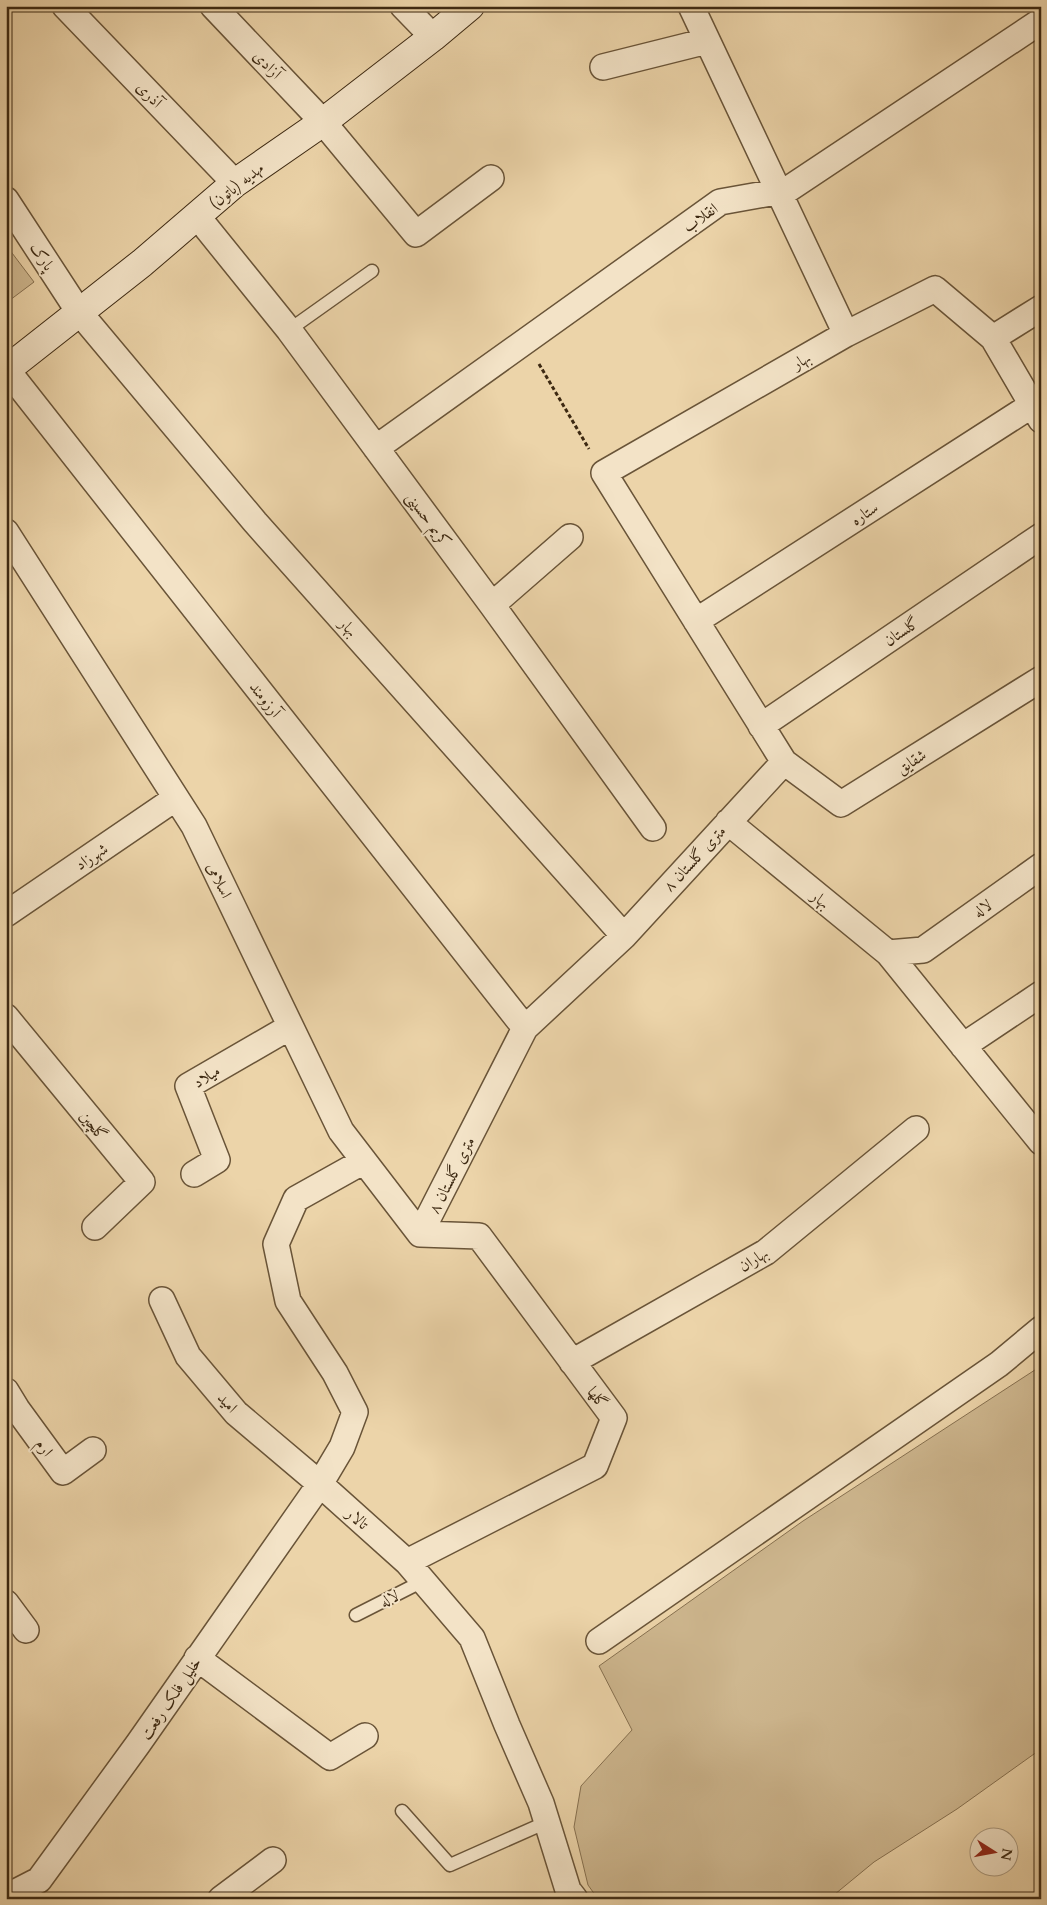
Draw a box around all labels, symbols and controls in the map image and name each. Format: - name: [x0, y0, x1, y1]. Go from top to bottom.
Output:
- street label: آزادی: [248, 45, 288, 85]
- street label: آذری: [131, 77, 168, 114]
- street label: مهدیه (باتون): [205, 157, 269, 214]
- street label: انقلاب: [679, 198, 723, 238]
- street label: پارک: [25, 238, 60, 276]
- street label: بهار: [786, 347, 815, 376]
- street label: کریم حسینی: [398, 487, 456, 554]
- street label: ستاره: [846, 497, 883, 531]
- street label: بهار: [333, 612, 363, 642]
- street label: گلستان: [880, 612, 924, 652]
- street label: آرزومند: [244, 677, 287, 723]
- street label: شقایق: [892, 744, 931, 780]
- street label: ۸ متری گلستان: [658, 821, 731, 897]
- street label: شهرزاد: [71, 838, 112, 876]
- street label: اسلامی: [201, 859, 237, 902]
- street label: بهار: [805, 884, 835, 914]
- street label: لاله: [968, 894, 997, 923]
- street label: میلاد: [189, 1060, 224, 1094]
- street label: گلچین: [74, 1106, 112, 1145]
- street label: ۸ متری گلستان: [423, 1133, 481, 1218]
- street label: بهاران: [734, 1242, 773, 1277]
- street label: گلها: [582, 1382, 613, 1413]
- street label: امید: [212, 1387, 243, 1418]
- street label: ارم: [28, 1434, 58, 1463]
- street label: تالار: [340, 1501, 374, 1535]
- street label: لاله: [376, 1585, 403, 1613]
- street label: خلیل فلک رفعت: [135, 1653, 207, 1744]
- north arrow: [970, 1828, 1020, 1878]
- text: N: [996, 1847, 1017, 1862]

